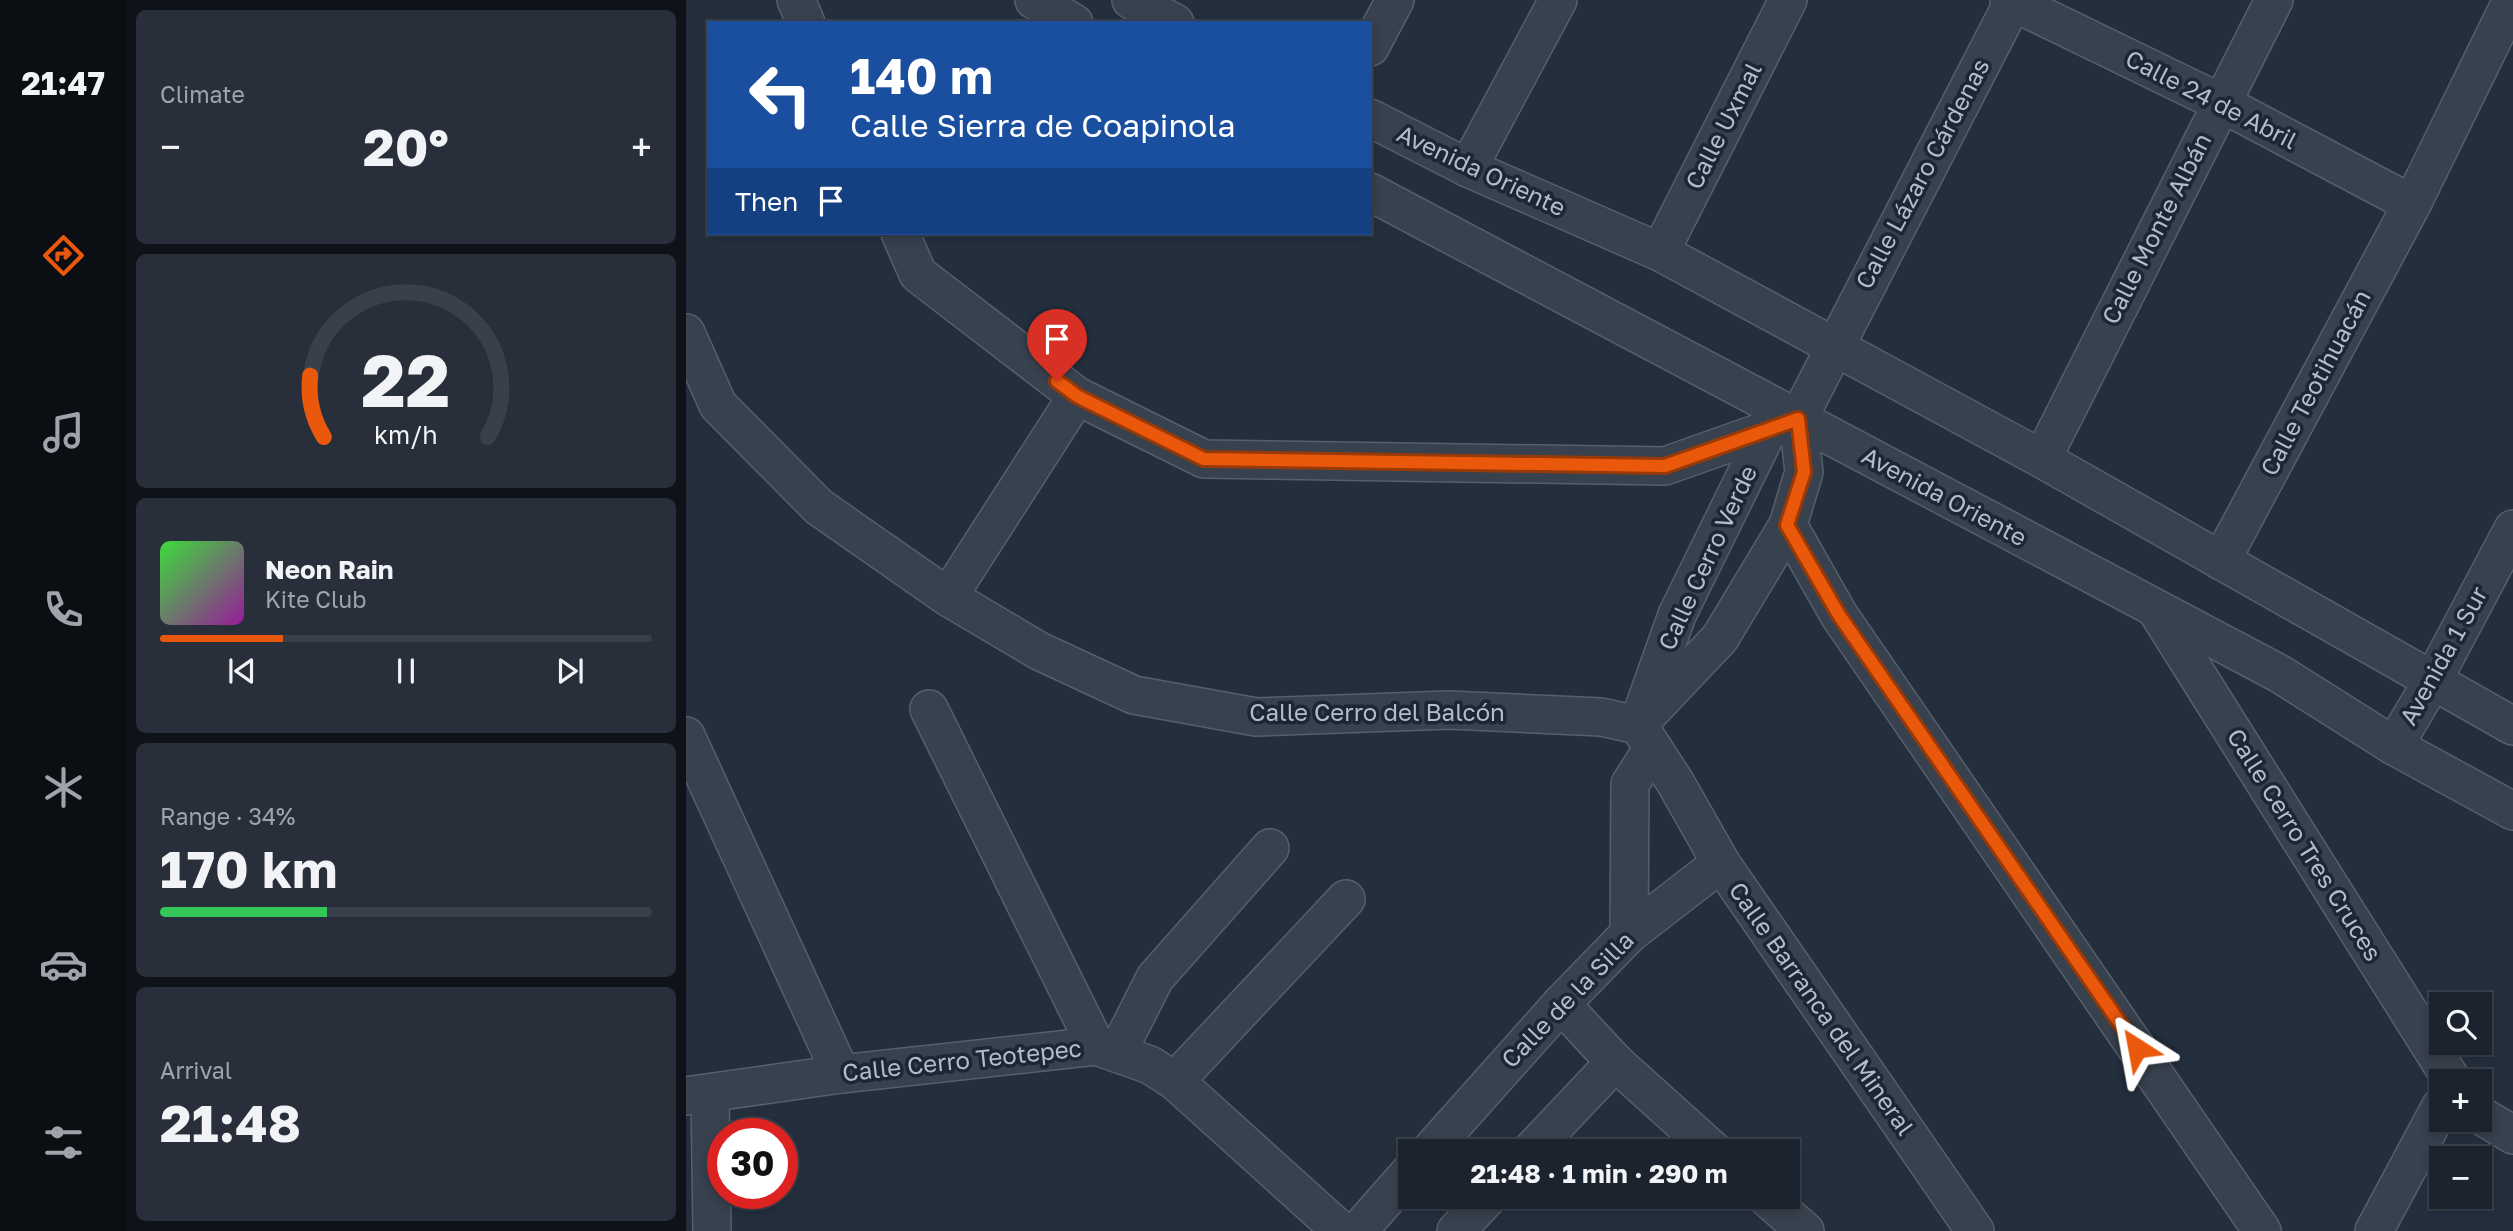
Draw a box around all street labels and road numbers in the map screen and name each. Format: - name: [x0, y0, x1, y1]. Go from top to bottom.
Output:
- street label: Calle 24 de Abril: [2121, 43, 2302, 154]
- street label: Calle Lázaro Cárdenas: [1849, 53, 1995, 293]
- street label: Calle Uxmal: [1678, 57, 1767, 193]
- street label: Avenida Oriente: [1393, 118, 1570, 221]
- street label: Calle Monte Albán: [2095, 128, 2216, 329]
- street label: Calle Teotihuacán: [2253, 284, 2376, 480]
- street label: Avenida Oriente: [1857, 440, 2032, 551]
- street label: Calle Cerro Verde: [1651, 460, 1762, 654]
- street label: Avenida 1 Sur: [2393, 581, 2493, 730]
- street label: Calle Cerro del Balcón: [1249, 697, 1505, 726]
- street label: Calle Cerro Tres Cruces: [2222, 723, 2389, 966]
- street label: Calle Barranca del Mineral: [1724, 876, 1921, 1140]
- street label: Calle de la Silla: [1495, 925, 1639, 1073]
- street label: Calle Cerro Teotepec: [841, 1033, 1083, 1086]

